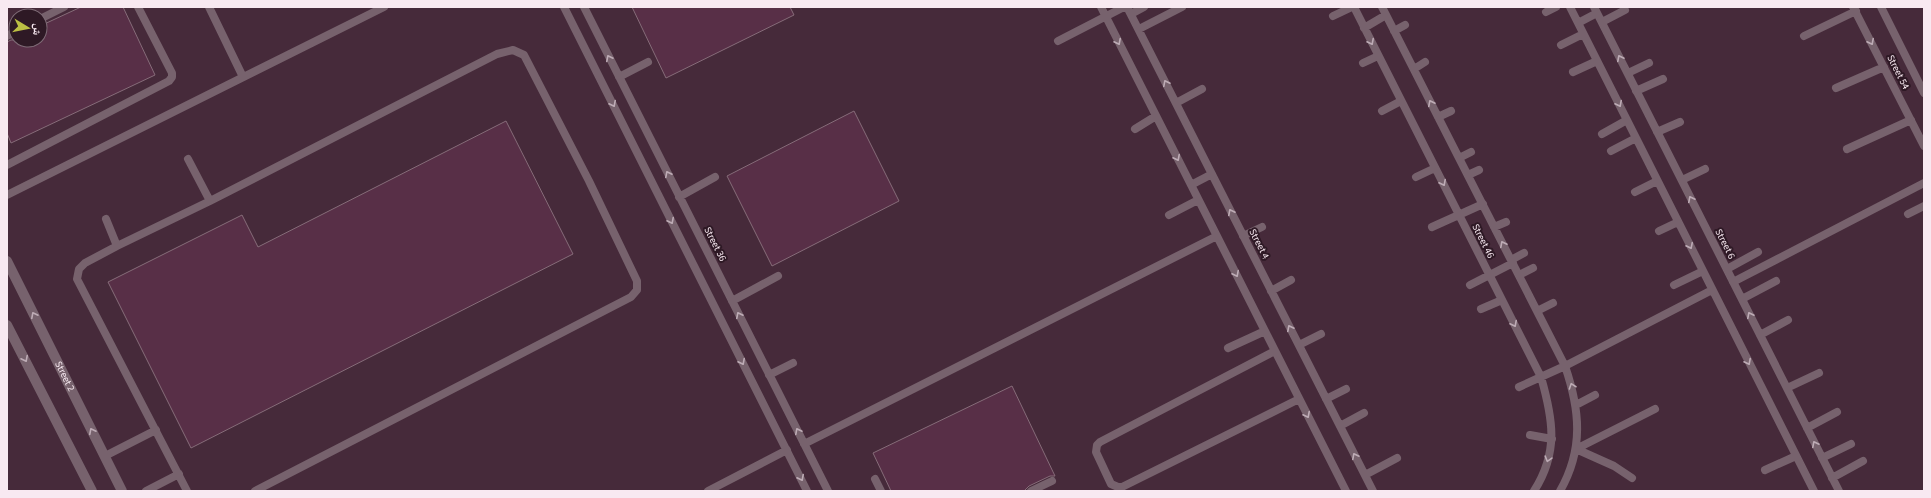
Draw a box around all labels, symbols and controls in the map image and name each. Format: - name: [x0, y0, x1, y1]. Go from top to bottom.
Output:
- north arrow: [8, 8, 48, 48]
- text: ش: [29, 23, 46, 37]
- one-way arrow: [1113, 38, 1121, 45]
- one-way arrow: [1366, 38, 1374, 45]
- one-way arrow: [1866, 38, 1874, 45]
- street label: Street 54: [1883, 52, 1913, 92]
- one-way arrow: [607, 55, 614, 62]
- one-way arrow: [1617, 55, 1625, 62]
- one-way arrow: [1163, 80, 1171, 88]
- one-way arrow: [608, 100, 616, 108]
- one-way arrow: [1428, 100, 1436, 107]
- one-way arrow: [1614, 100, 1622, 108]
- one-way arrow: [1172, 154, 1180, 161]
- one-way arrow: [665, 171, 673, 178]
- one-way arrow: [1438, 178, 1446, 186]
- one-way arrow: [1688, 196, 1696, 203]
- one-way arrow: [1228, 209, 1236, 216]
- one-way arrow: [666, 216, 674, 224]
- street label: Street 46: [1468, 221, 1498, 261]
- street label: Street 36: [700, 224, 730, 264]
- street label: Street 4: [1245, 227, 1273, 261]
- street label: Street 6: [1711, 227, 1739, 261]
- one-way arrow: [1500, 241, 1508, 248]
- one-way arrow: [1685, 241, 1693, 249]
- one-way arrow: [1231, 270, 1239, 277]
- one-way arrow: [31, 312, 39, 319]
- one-way arrow: [736, 312, 744, 319]
- one-way arrow: [1747, 312, 1755, 319]
- one-way arrow: [1509, 319, 1517, 327]
- one-way arrow: [1287, 325, 1295, 332]
- one-way arrow: [20, 355, 28, 363]
- one-way arrow: [737, 357, 745, 365]
- one-way arrow: [1744, 357, 1751, 365]
- street label: Street 2: [51, 359, 78, 394]
- one-way arrow: [1568, 382, 1577, 389]
- one-way arrow: [1302, 411, 1310, 418]
- one-way arrow: [90, 428, 97, 435]
- one-way arrow: [795, 428, 802, 435]
- one-way arrow: [1812, 440, 1820, 448]
- one-way arrow: [1352, 453, 1360, 460]
- one-way arrow: [1544, 456, 1553, 463]
- one-way arrow: [796, 474, 803, 481]

